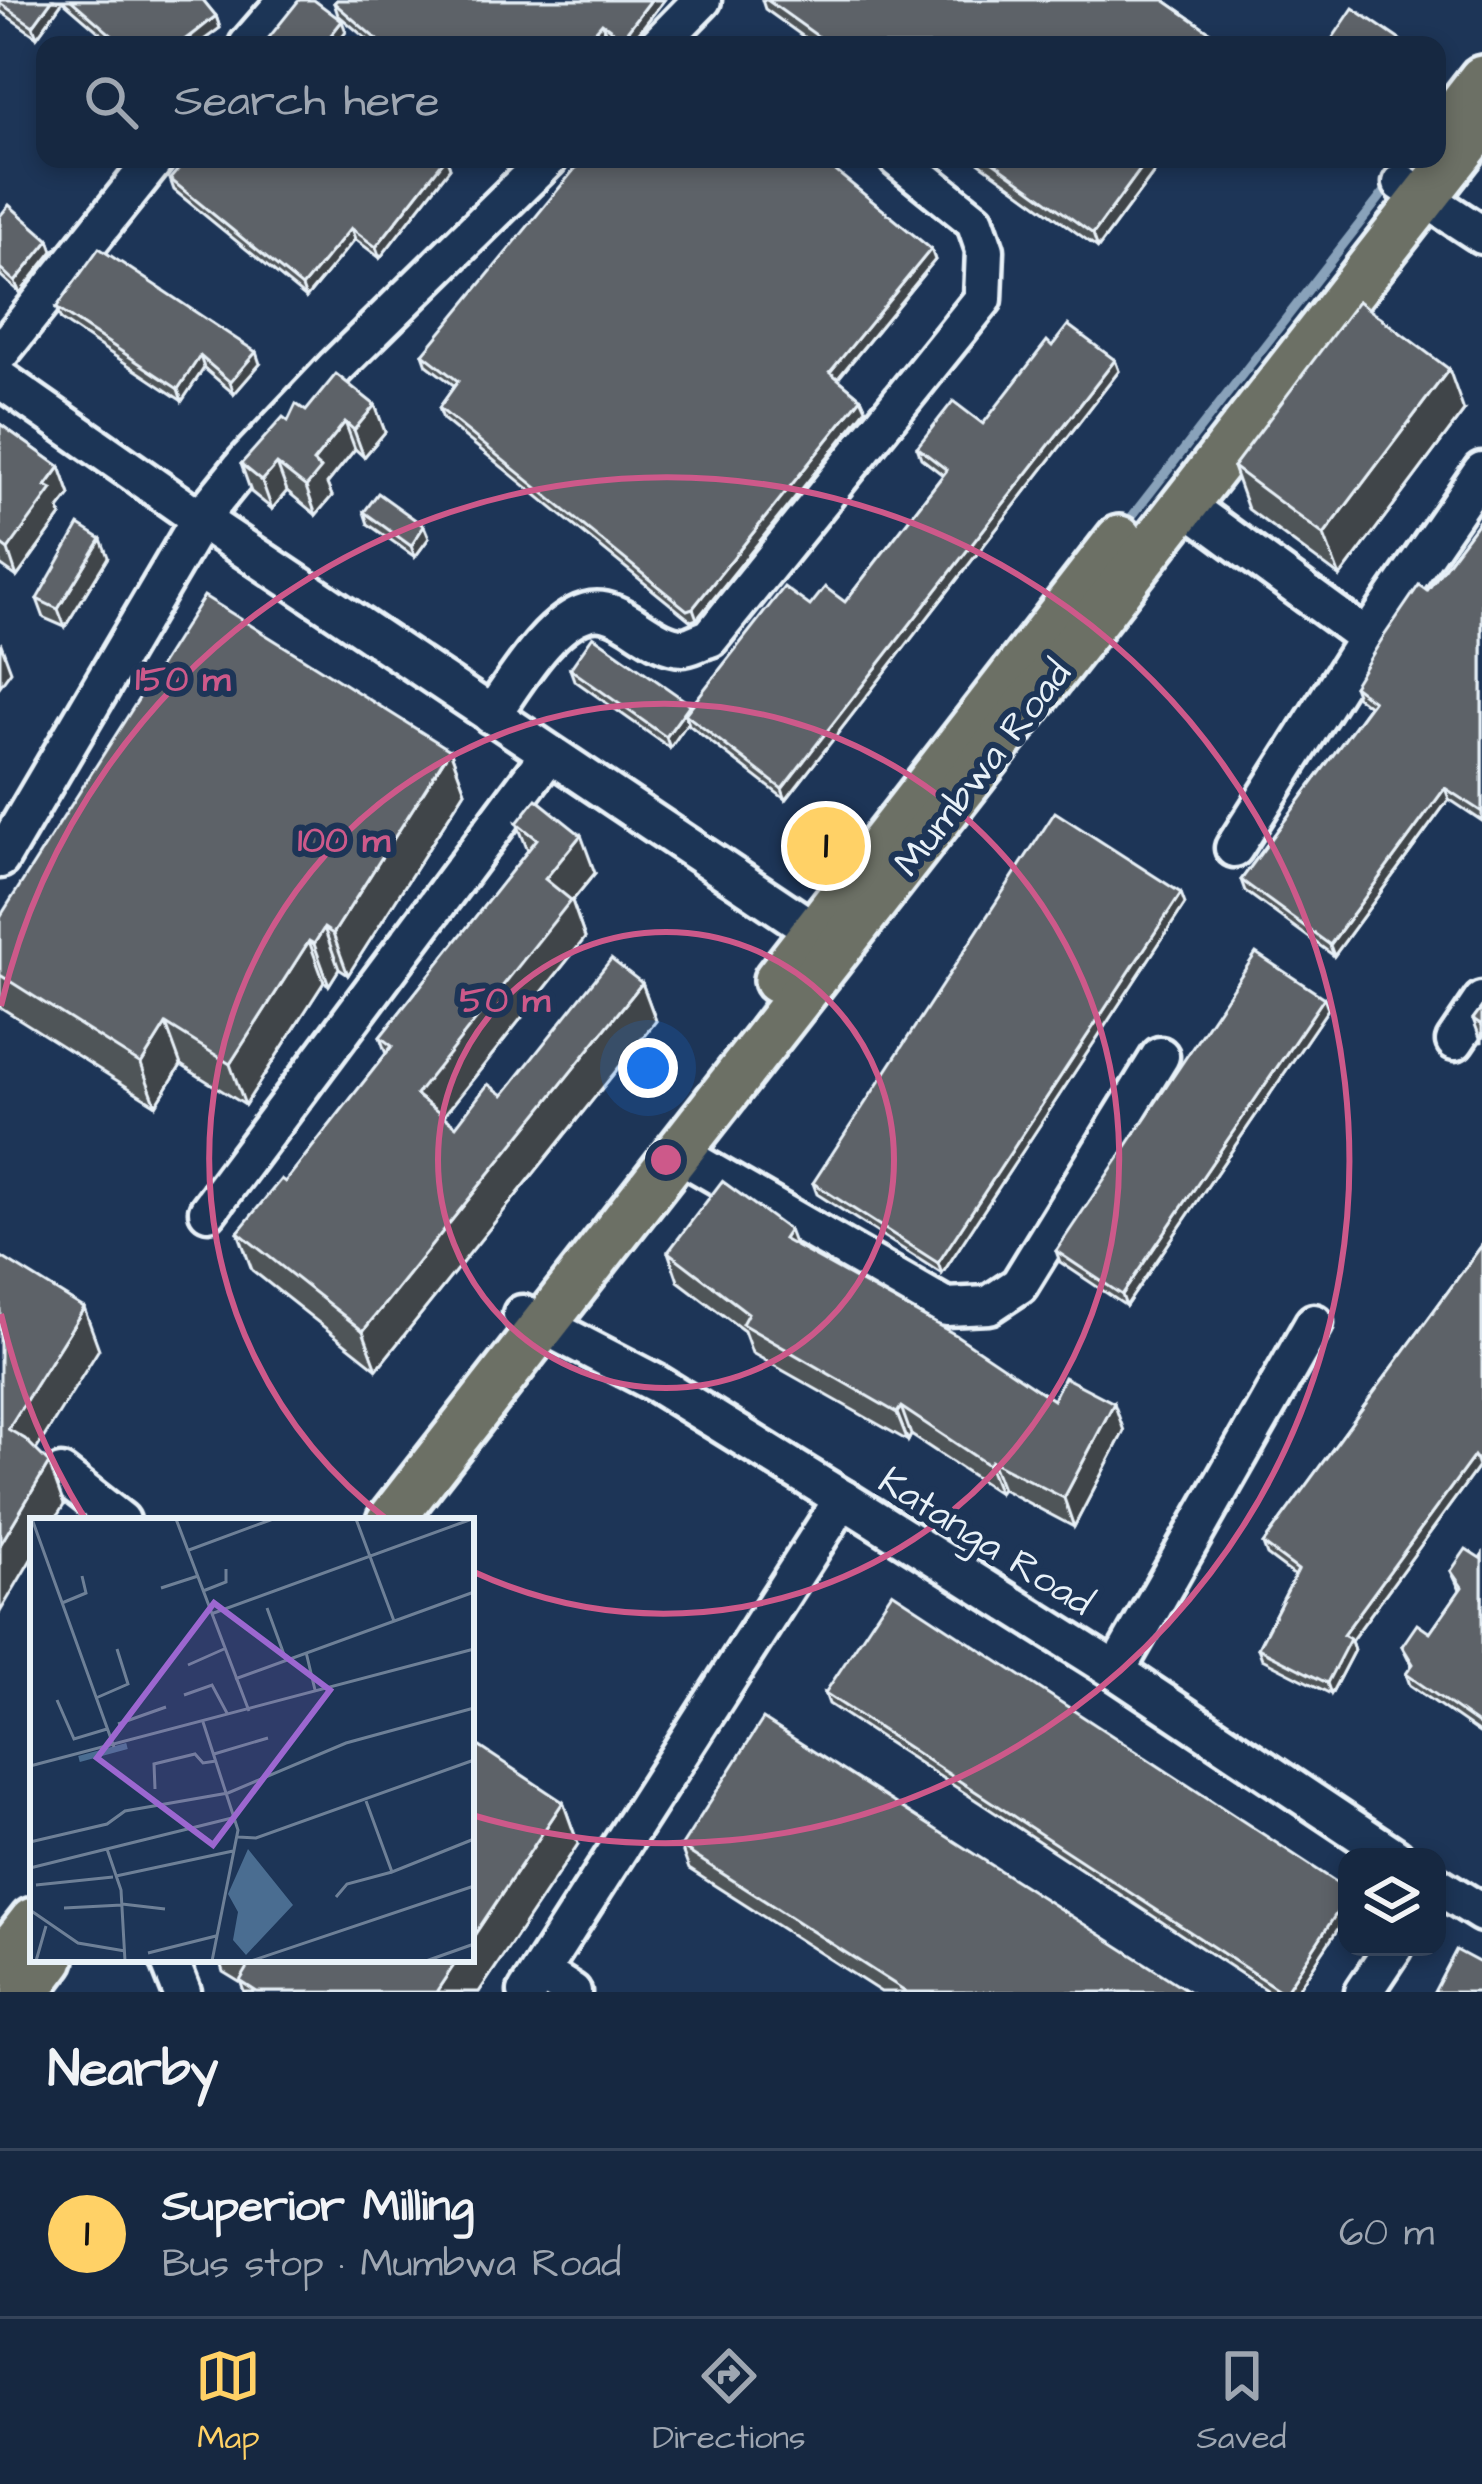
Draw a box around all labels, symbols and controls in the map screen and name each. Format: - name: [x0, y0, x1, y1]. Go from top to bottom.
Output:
- search box: [36, 36, 1446, 168]
- icon: search: [78, 69, 144, 135]
- text: Search here: [174, 71, 440, 133]
- street label: Mumbwa Road: [882, 649, 1085, 888]
- text: 150 m: [135, 654, 232, 705]
- pin: 1: [787, 801, 865, 891]
- text: 100 m: [298, 815, 391, 866]
- text: 50 m: [460, 975, 551, 1026]
- your location: [618, 1038, 678, 1098]
- centre of rings: [645, 1139, 687, 1181]
- street label: Katanga Road: [868, 1455, 1103, 1630]
- inset map: [30, 1518, 474, 1962]
- map controls: [1338, 1848, 1446, 1956]
- button: layers: [1338, 1848, 1446, 1956]
- text: Nearby: [48, 2035, 218, 2106]
- text: Superior Milling: [162, 2176, 474, 2238]
- text: 1: [85, 2207, 90, 2261]
- text: 60 m: [1339, 2207, 1434, 2261]
- text: Bus stop · Mumbwa Road: [162, 2238, 621, 2292]
- tab: Map: [195, 2343, 261, 2461]
- tab: Directions: [652, 2343, 806, 2461]
- tab: Saved: [1197, 2343, 1287, 2461]

